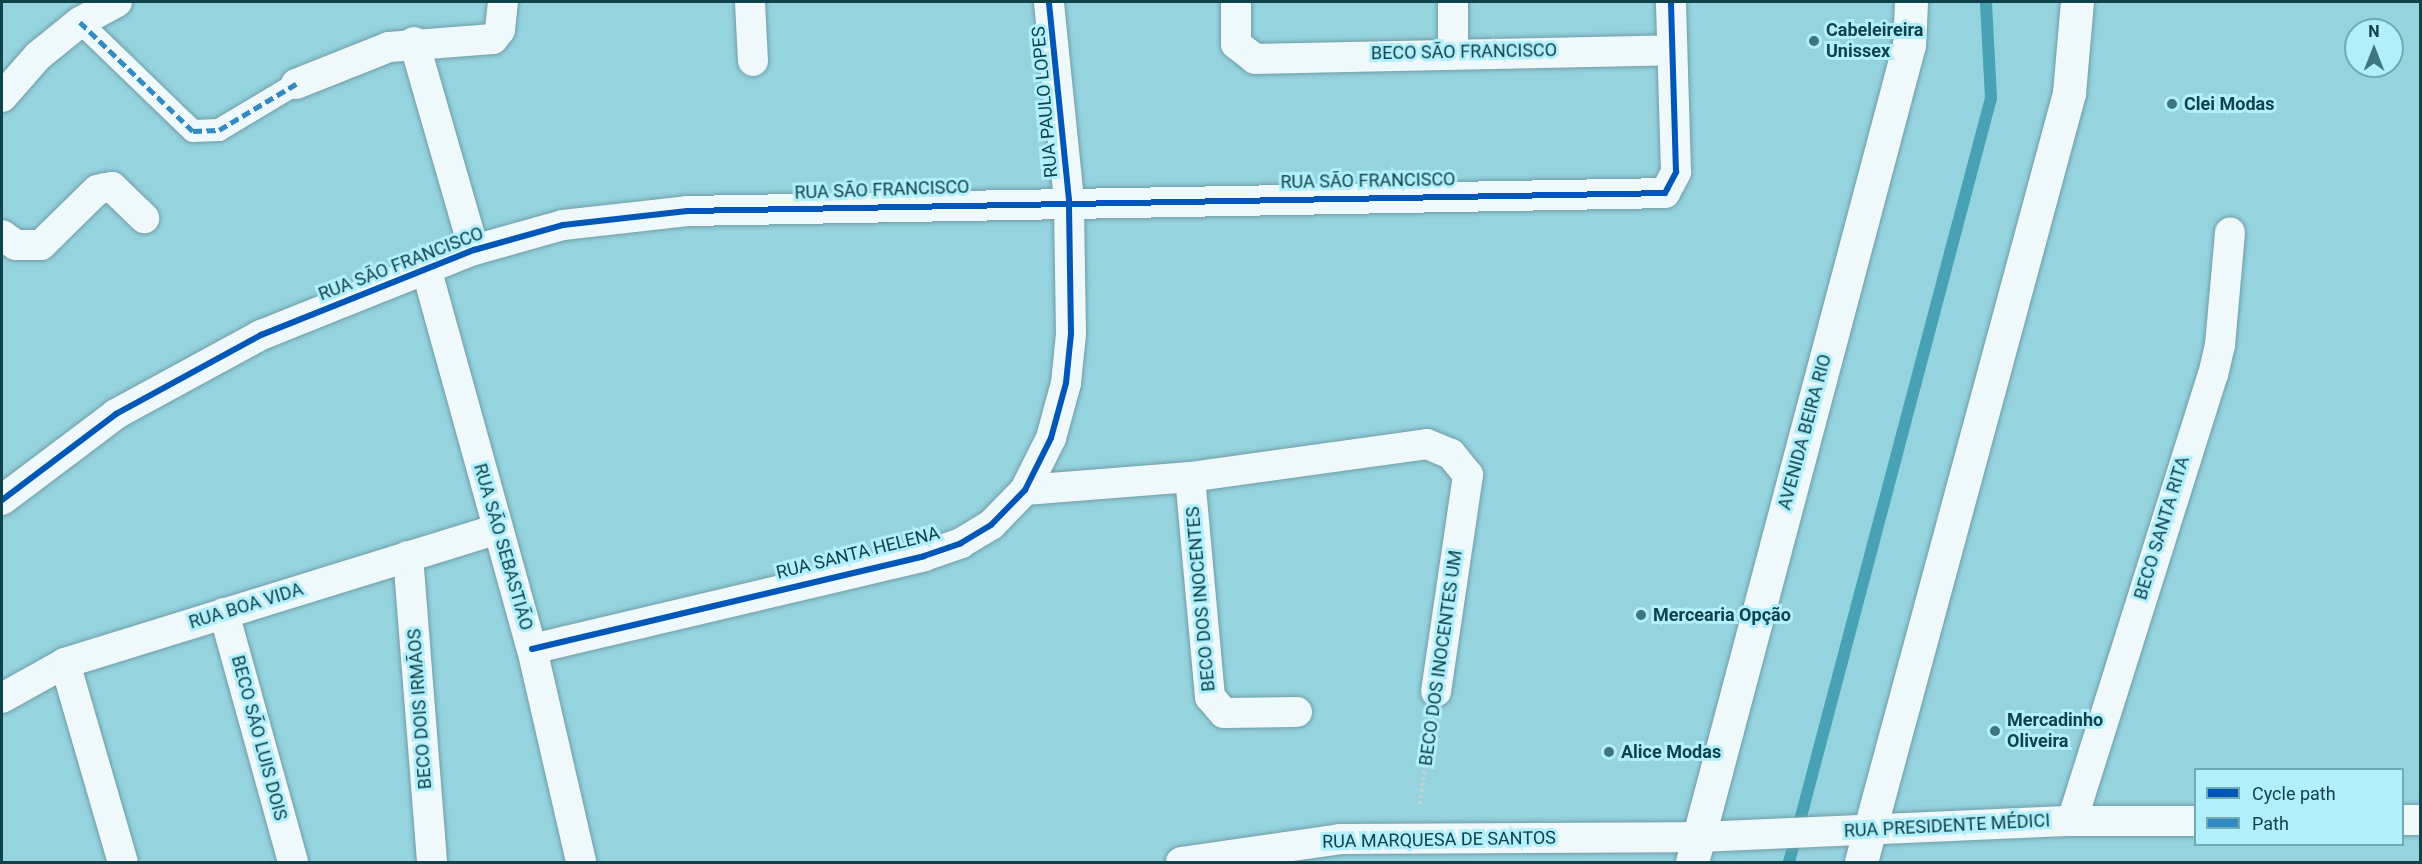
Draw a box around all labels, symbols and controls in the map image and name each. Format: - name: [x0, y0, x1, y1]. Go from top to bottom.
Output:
- north arrow: [2344, 18, 2404, 78]
- place label: Cabeleireira Unissex: [1826, 20, 1923, 63]
- text: N: [2368, 22, 2380, 41]
- street label: RUA PAULO LOPES: [1028, 25, 1062, 179]
- marker: Cabeleireira Unissex: [1807, 34, 1821, 48]
- street label: BECO SÃO FRANCISCO: [1371, 40, 1557, 64]
- place label: Clei Modas: [2184, 93, 2274, 115]
- marker: Clei Modas: [2165, 97, 2179, 111]
- street label: RUA SÃO FRANCISCO: [1280, 169, 1456, 193]
- street label: RUA SÃO FRANCISCO: [794, 176, 970, 204]
- street label: RUA SÃO FRANCISCO: [315, 223, 487, 305]
- street label: AVENIDA BEIRA RIO: [1774, 352, 1836, 512]
- street label: BECO SANTA RITA: [2130, 454, 2194, 602]
- street label: RUA SÃO SEBASTIÃO: [469, 461, 537, 633]
- street label: BECO DOS INOCENTES: [1182, 506, 1220, 692]
- street label: RUA SANTA HELENA: [774, 522, 942, 584]
- street label: BECO DOS INOCENTES UM: [1415, 549, 1467, 767]
- street label: RUA BOA VIDA: [186, 578, 306, 634]
- place label: Mercearia Opção: [1653, 604, 1791, 626]
- marker: Mercearia Opção: [1634, 608, 1648, 622]
- street label: BECO DOIS IRMÃOS: [404, 628, 436, 790]
- street label: BECO SÃO LUIS DOIS: [227, 653, 291, 823]
- place label: Mercadinho Oliveira: [2007, 710, 2103, 752]
- marker: Mercadinho Oliveira: [1988, 724, 2002, 738]
- place label: Alice Modas: [1621, 741, 1721, 763]
- marker: Alice Modas: [1602, 745, 1616, 759]
- legend: [2194, 768, 2404, 846]
- text: Cycle path: [2252, 783, 2336, 804]
- street label: RUA PRESIDENTE MÉDICI: [1843, 810, 2051, 842]
- text: Path: [2252, 813, 2289, 834]
- street label: RUA MARQUESA DE SANTOS: [1322, 827, 1556, 853]

